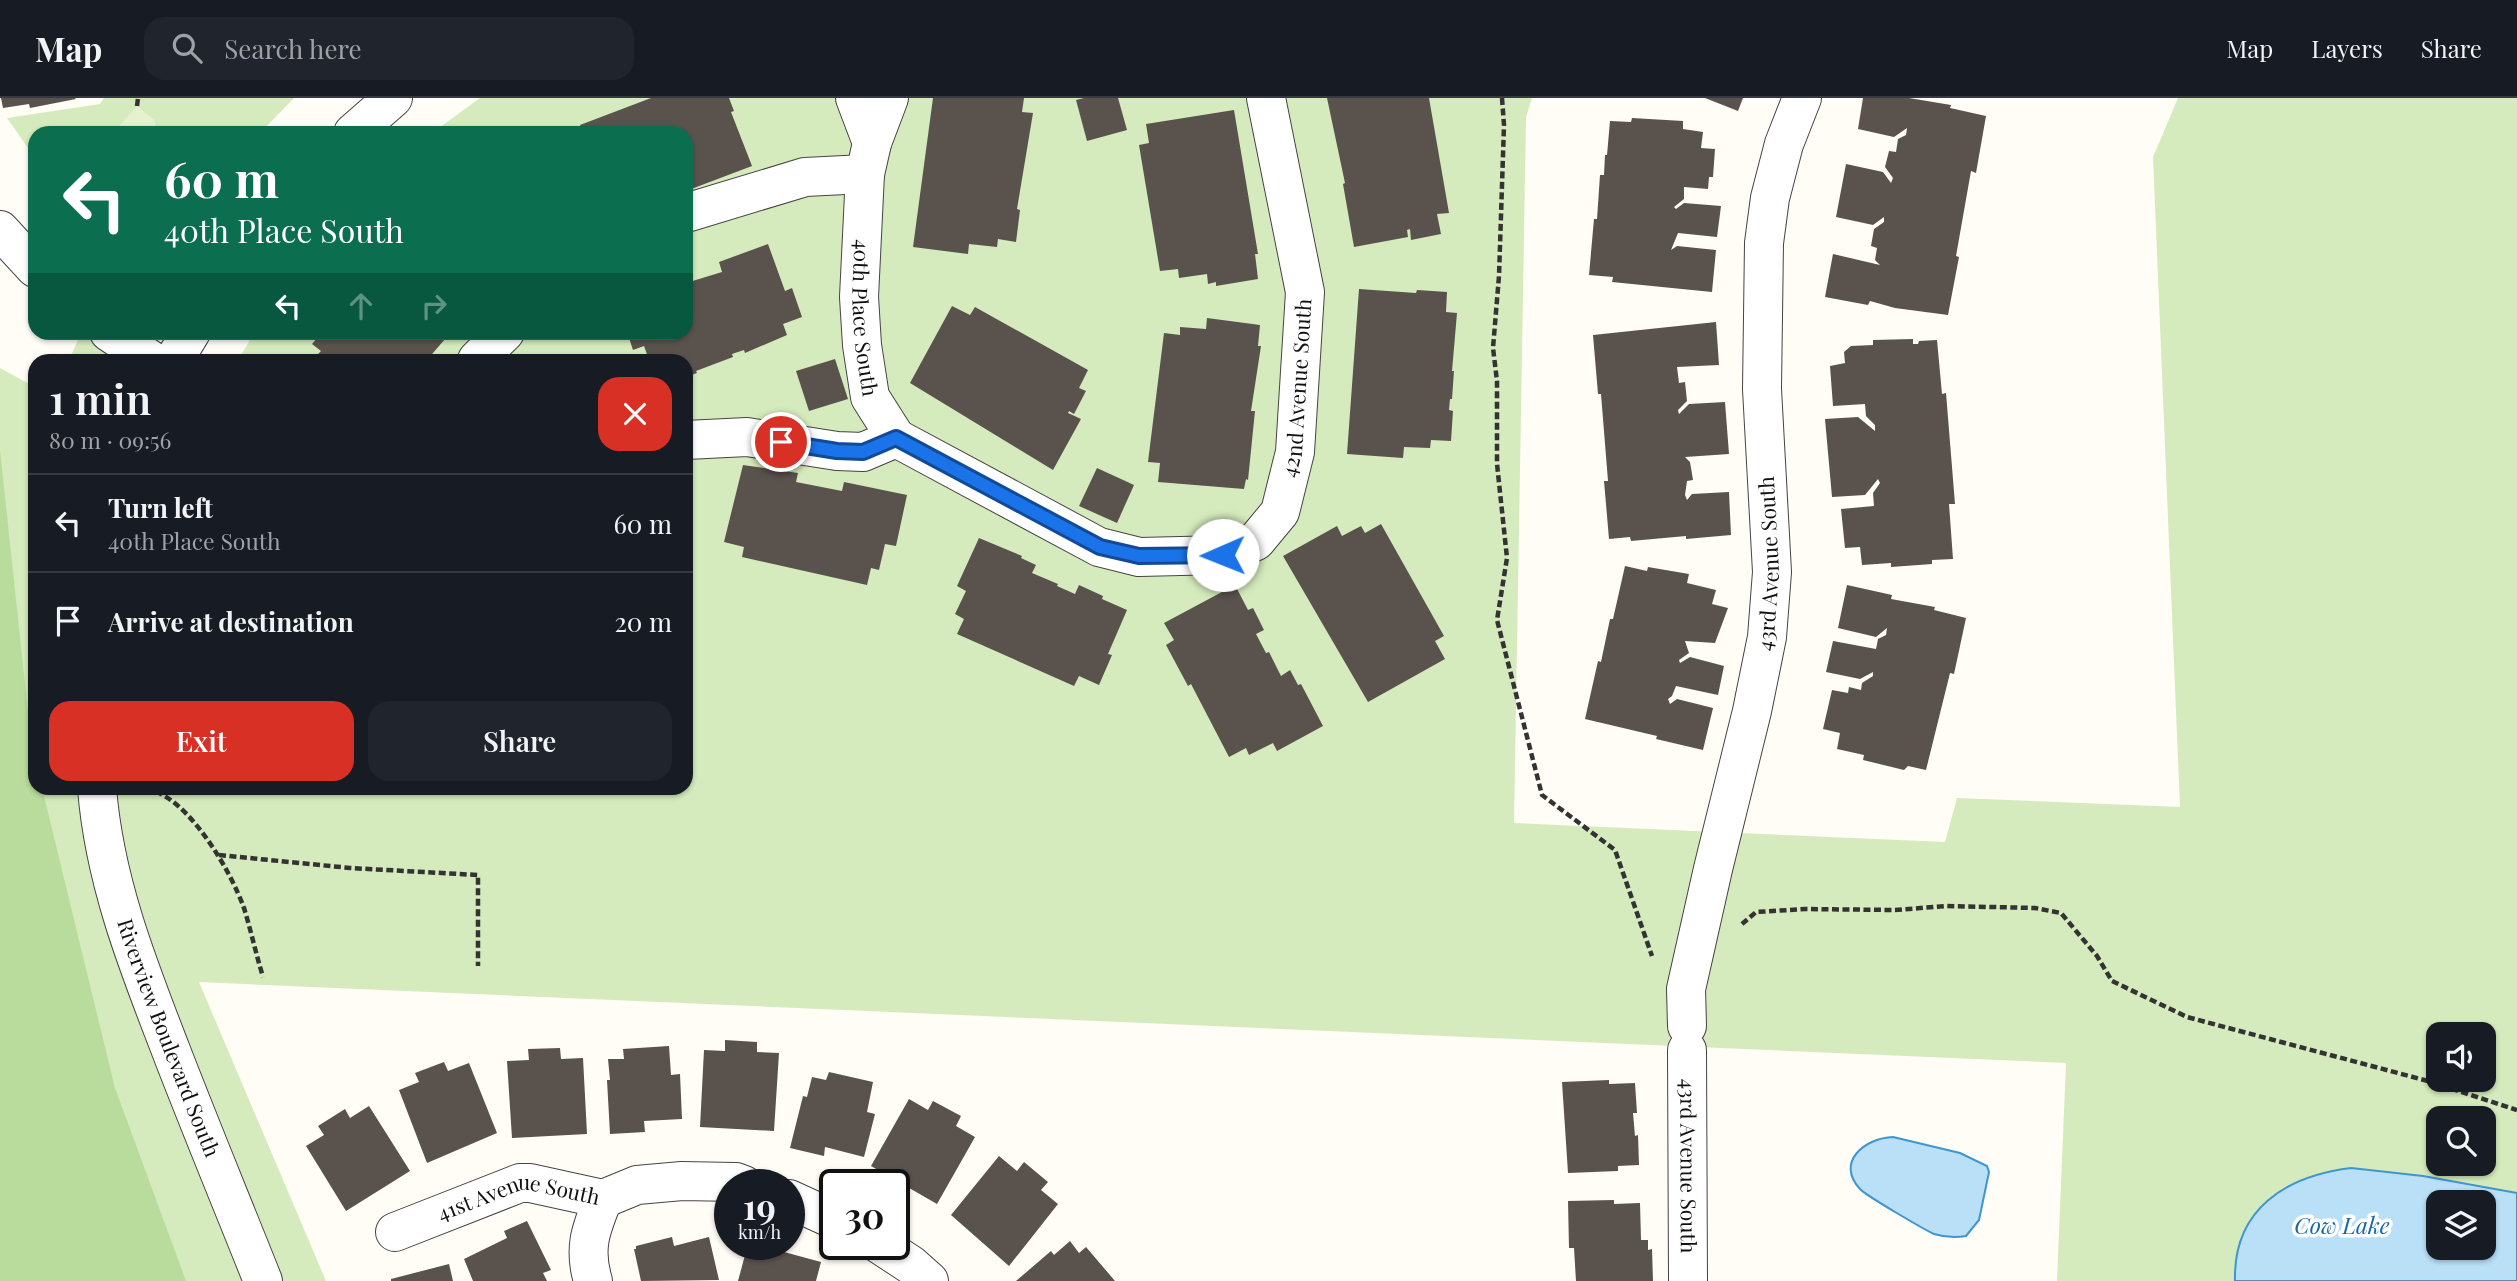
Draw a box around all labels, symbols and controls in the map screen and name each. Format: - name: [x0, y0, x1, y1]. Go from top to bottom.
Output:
- search box: [144, 17, 634, 80]
- text: Map: [35, 26, 102, 70]
- icon: search: [168, 29, 206, 67]
- text: Search here: [224, 31, 362, 66]
- text: Map: [2227, 32, 2273, 64]
- text: Layers: [2311, 32, 2383, 64]
- text: Share: [2421, 32, 2482, 64]
- text: 60 m: [164, 145, 279, 210]
- icon: left: [49, 154, 140, 245]
- text: 40th Place South: [164, 208, 404, 251]
- street label: 40th Place South: [847, 239, 886, 399]
- icon: left: [269, 287, 307, 325]
- icon: ahead: [342, 287, 380, 325]
- icon: right: [415, 287, 453, 325]
- street label: 42nd Avenue South: [1273, 297, 1317, 480]
- text: 1 min: [49, 370, 151, 426]
- button: close: [598, 377, 672, 451]
- pin: [751, 412, 811, 472]
- icon: arrive: [762, 423, 800, 461]
- text: 80 m · 09:56: [49, 424, 172, 455]
- street label: 43rd Avenue South: [1749, 475, 1784, 653]
- text: Turn left: [108, 490, 213, 525]
- icon: left: [49, 504, 87, 542]
- text: 60 m: [613, 506, 672, 541]
- position arrow: [1186, 518, 1260, 592]
- text: 40th Place South: [108, 525, 280, 556]
- icon: arrive: [49, 602, 87, 640]
- text: Arrive at destination: [108, 604, 354, 639]
- text: 20 m: [614, 604, 672, 639]
- button: Exit: [49, 701, 354, 781]
- button: Share: [368, 701, 672, 781]
- street label: Riverview Boulevard South: [112, 915, 228, 1161]
- map controls: [2426, 1022, 2496, 1260]
- button: sound: [2426, 1022, 2496, 1092]
- street label: 43rd Avenue South: [1675, 1079, 1704, 1254]
- button: search: [2426, 1106, 2496, 1176]
- street label: 41st Avenue South: [433, 1167, 603, 1226]
- speed limit sign: 30: [819, 1169, 910, 1260]
- text: 19: [743, 1182, 776, 1229]
- button: layers: [2426, 1190, 2496, 1260]
- water label: Cow Lake: [2294, 1209, 2390, 1240]
- text: km/h: [738, 1220, 781, 1244]

